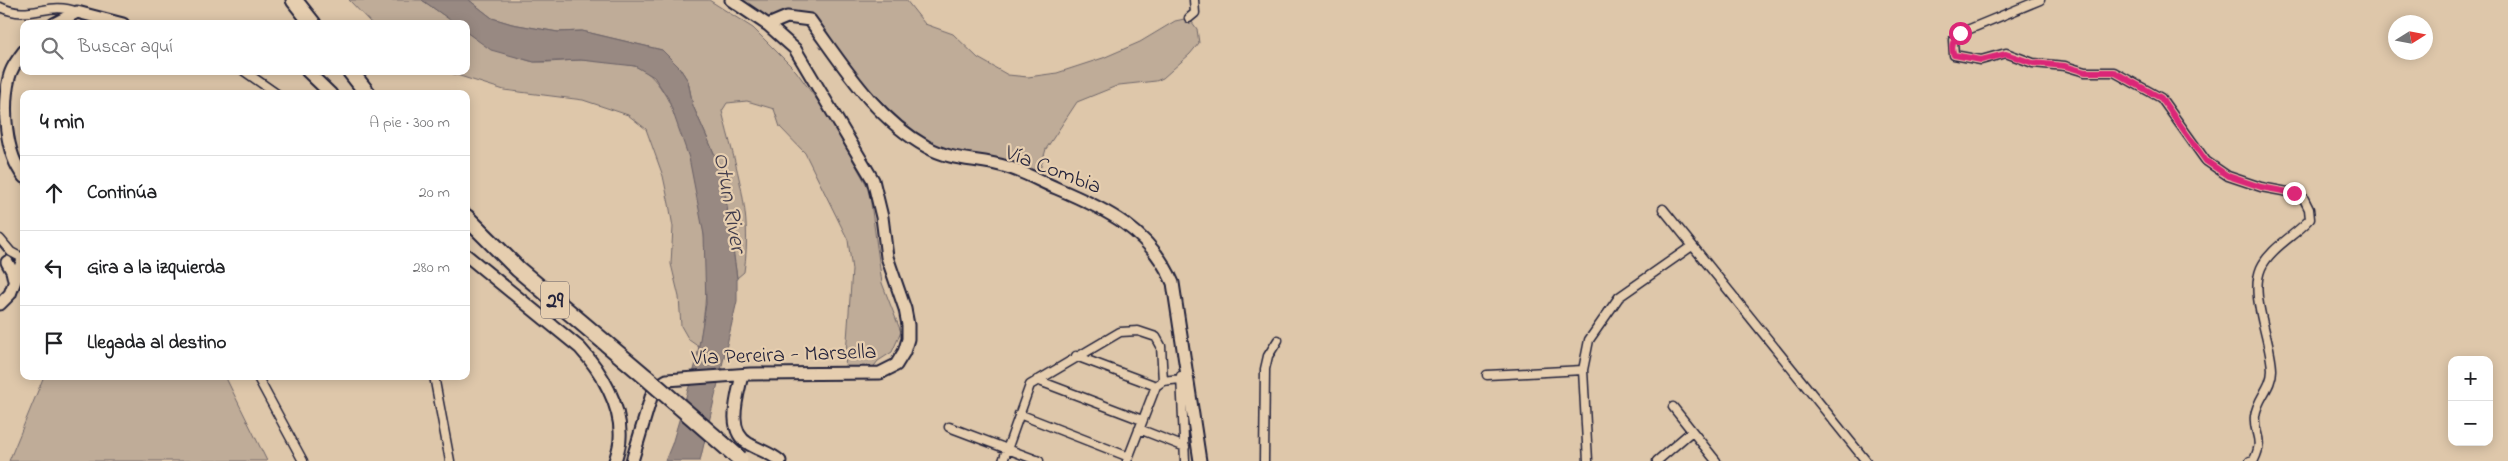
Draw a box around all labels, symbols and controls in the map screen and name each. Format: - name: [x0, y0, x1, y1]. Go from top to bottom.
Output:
- north arrow: [2388, 15, 2433, 60]
- search box: [20, 20, 470, 75]
- route start: [1949, 22, 1972, 45]
- icon: search: [38, 34, 66, 62]
- text: Buscar aquí: [78, 34, 173, 61]
- text: 4 min: [40, 108, 84, 138]
- text: A pie · 300 m: [369, 111, 450, 135]
- street label: Vía Combia: [999, 137, 1106, 204]
- water label: Otun River: [703, 150, 755, 258]
- icon: ahead: [40, 179, 68, 207]
- text: Continúa: [87, 180, 157, 207]
- text: 20 m: [419, 181, 450, 205]
- route end: [2283, 182, 2306, 205]
- icon: left: [40, 254, 68, 282]
- text: Gira a la izquierda: [87, 255, 225, 282]
- text: 280 m: [413, 256, 450, 280]
- road number: 29: [541, 282, 569, 318]
- icon: arrive: [40, 329, 68, 357]
- text: Llegada al destino: [87, 330, 226, 357]
- street label: Vía Pereira - Marsella: [690, 337, 877, 375]
- map controls: [2448, 356, 2493, 446]
- button: +: [2448, 356, 2493, 401]
- button: −: [2448, 401, 2493, 446]

